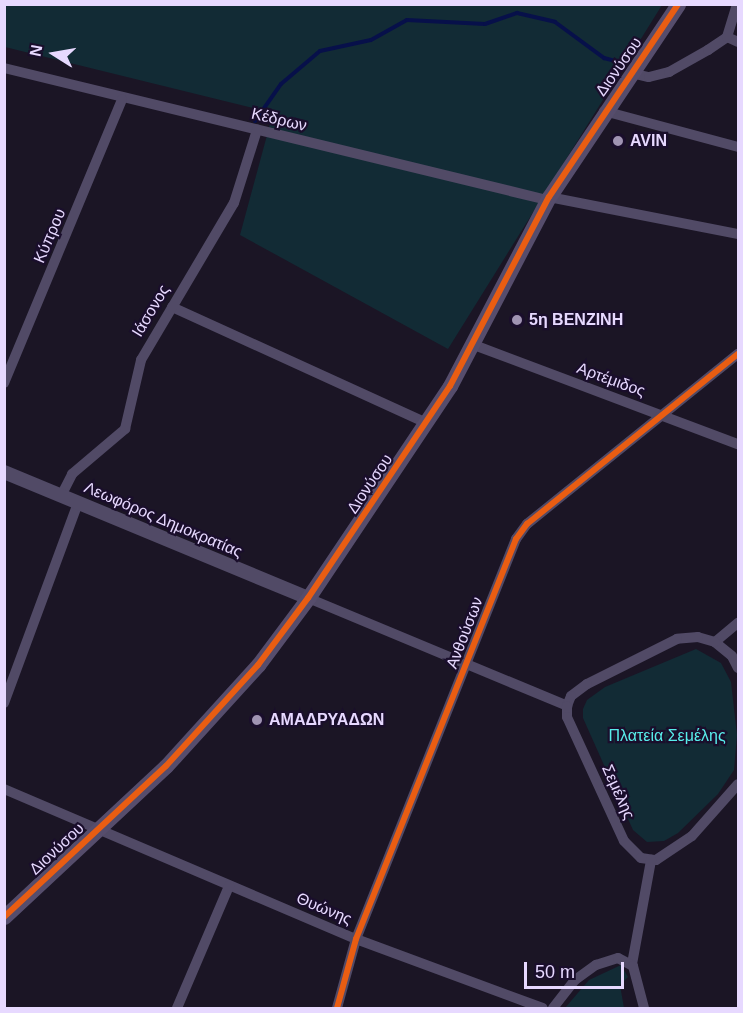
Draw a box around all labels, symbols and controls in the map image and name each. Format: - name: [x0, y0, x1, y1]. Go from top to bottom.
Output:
- north arrow: [24, 24, 84, 84]
- street label: Διονύσου: [592, 34, 646, 100]
- text: N: [26, 43, 45, 58]
- street label: Κέδρων: [249, 104, 309, 136]
- place label: AVIN: [630, 131, 667, 151]
- marker: AVIN: [611, 134, 625, 148]
- street label: Κύπρου: [30, 206, 70, 266]
- street label: Ιάσονος: [128, 282, 174, 340]
- place label: 5η ΒΕΝΖΙΝΗ: [529, 310, 623, 330]
- marker: 5η ΒΕΝΖΙΝΗ: [510, 313, 524, 327]
- street label: Αρτέμιδος: [574, 359, 648, 401]
- street label: Διονύσου: [343, 451, 397, 517]
- street label: Λεωφόρος Δημοκρατίας: [81, 478, 245, 562]
- street label: Ανθούσων: [443, 594, 487, 672]
- place label: ΑΜΑΔΡΥΑΔΩΝ: [269, 710, 384, 730]
- marker: ΑΜΑΔΡΥΑΔΩΝ: [250, 713, 264, 727]
- park label: Πλατεία Σεμέλης: [608, 726, 726, 746]
- street label: Σεμέλης: [597, 762, 639, 822]
- street label: Διονύσου: [26, 819, 88, 879]
- street label: Θυώνης: [293, 889, 355, 929]
- scale bar: [527, 950, 628, 988]
- text: 50 m: [535, 962, 575, 982]

